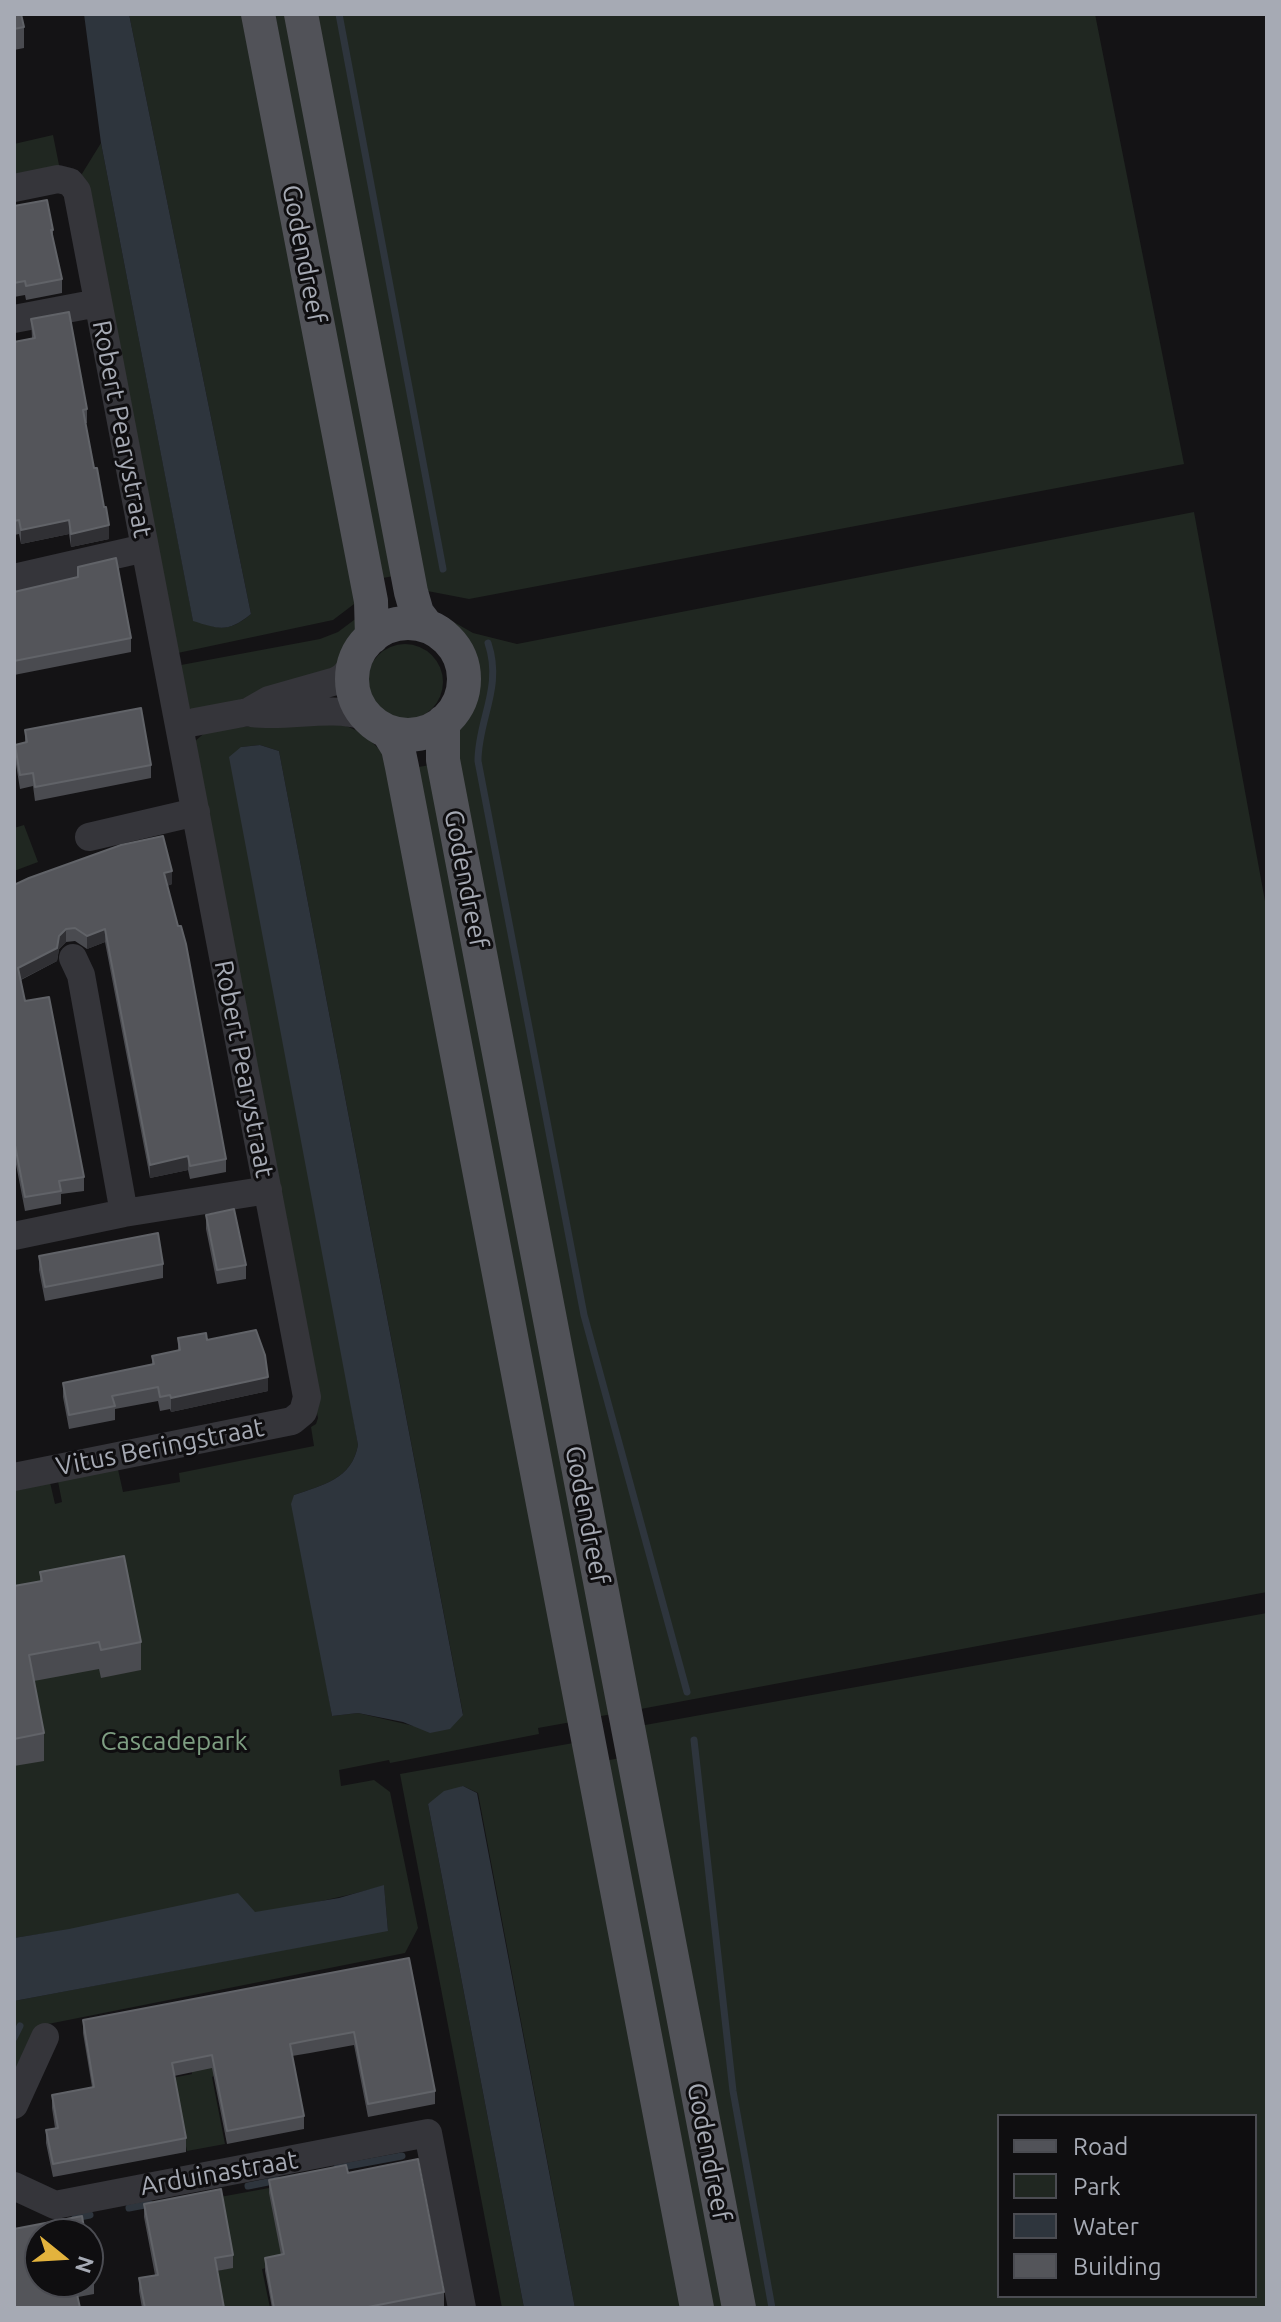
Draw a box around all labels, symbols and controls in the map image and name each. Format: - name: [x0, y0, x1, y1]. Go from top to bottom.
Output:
- street label: Godendreef: [275, 182, 333, 326]
- street label: Robert Pearystraat: [86, 318, 158, 540]
- street label: Godendreef: [437, 807, 495, 951]
- street label: Robert Pearystraat: [208, 958, 280, 1180]
- street label: Vitus Beringstraat: [53, 1412, 267, 1482]
- street label: Godendreef: [558, 1443, 616, 1587]
- park label: Cascadepark: [100, 1725, 248, 1757]
- street label: Godendreef: [680, 2080, 738, 2224]
- legend: [997, 2114, 1257, 2298]
- text: Road: [1073, 2133, 1128, 2160]
- street label: Arduinastraat: [138, 2144, 300, 2202]
- text: Park: [1073, 2173, 1121, 2200]
- text: Water: [1073, 2213, 1139, 2240]
- north arrow: [24, 2218, 104, 2298]
- text: N: [71, 2253, 100, 2277]
- text: Building: [1073, 2253, 1161, 2280]

